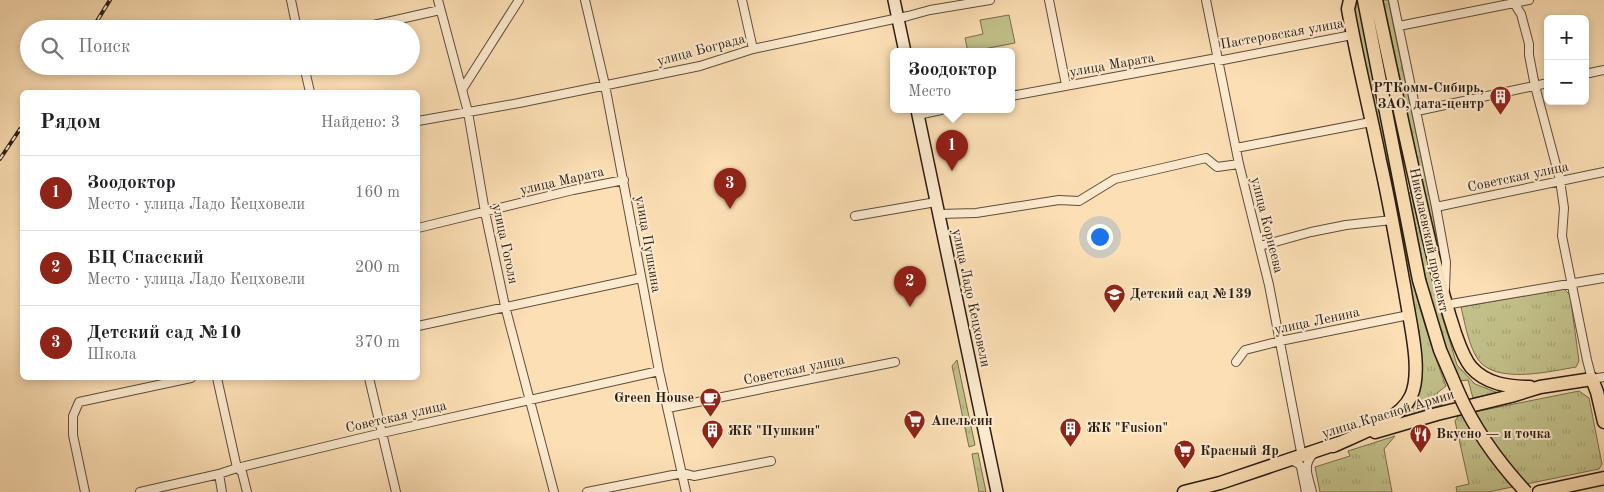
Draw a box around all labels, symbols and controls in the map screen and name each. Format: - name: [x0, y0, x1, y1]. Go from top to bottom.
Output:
- map controls: [1544, 15, 1589, 105]
- button: +: [1544, 15, 1589, 60]
- street label: Пастеровская улица: [1219, 16, 1345, 52]
- search box: [20, 20, 420, 75]
- street label: улица Бограда: [655, 31, 747, 68]
- icon: search: [38, 34, 66, 62]
- text: Поиск: [78, 38, 130, 57]
- popup: [890, 48, 1015, 113]
- street label: улица Марата: [1068, 51, 1156, 79]
- button: −: [1544, 60, 1589, 105]
- text: Зоодоктор: [908, 61, 997, 80]
- place label: РТКомм-Сибирь, ЗАО, дата-центр: [1373, 81, 1484, 111]
- text: Место: [908, 84, 951, 100]
- building icon: РТКомм-Сибирь, ЗАО, дата-центр: [1488, 84, 1512, 115]
- text: Рядом: [40, 112, 101, 133]
- text: Найдено: 3: [321, 115, 400, 131]
- pin: 1: [936, 130, 968, 171]
- street label: Советская улица: [1466, 159, 1570, 195]
- street label: улица Марата: [518, 164, 606, 198]
- street label: Николаевский проспект: [1407, 166, 1451, 314]
- pin: 3: [714, 168, 746, 209]
- text: Зоодоктор: [87, 174, 176, 193]
- street label: улица Корнеева: [1248, 176, 1286, 274]
- text: 1: [51, 185, 61, 201]
- text: 160 m: [355, 185, 400, 201]
- street label: улица Пушкина: [633, 195, 663, 294]
- text: Место · улица Ладо Кецховели: [87, 197, 305, 213]
- street label: улица Гоголя: [490, 203, 520, 285]
- your location: [1087, 224, 1113, 250]
- street label: улица Ладо Кецховели: [949, 227, 993, 369]
- text: БЦ Спасский: [87, 249, 204, 268]
- text: 2: [51, 260, 61, 276]
- text: 200 m: [355, 260, 400, 276]
- pin: 2: [894, 266, 926, 307]
- text: Место · улица Ладо Кецховели: [87, 272, 305, 288]
- school or university icon: Детский сад №139: [1102, 282, 1126, 313]
- place label: Детский сад №139: [1130, 287, 1252, 301]
- street label: улица Ленина: [1273, 305, 1361, 337]
- text: Детский сад №10: [87, 324, 241, 343]
- text: 3: [51, 335, 61, 351]
- text: 370 m: [355, 335, 400, 351]
- text: Школа: [87, 347, 137, 363]
- street label: Советская улица: [742, 352, 846, 388]
- cafe icon: Green House: [698, 386, 722, 417]
- street label: улица Красной Армии: [1320, 387, 1456, 441]
- place label: Green House: [614, 391, 694, 405]
- street label: Советская улица: [344, 399, 448, 435]
- supermarket icon: Апельсин: [903, 409, 927, 440]
- place label: Апельсин: [931, 414, 993, 428]
- building icon: ЖК "Fusion": [1059, 416, 1083, 447]
- building icon: ЖК "Пушкин": [700, 419, 724, 450]
- place label: ЖК "Fusion": [1087, 421, 1168, 435]
- restaurant icon: Вкусно — и точка: [1408, 422, 1432, 453]
- place label: ЖК "Пушкин": [728, 424, 820, 438]
- place label: Вкусно — и точка: [1436, 427, 1551, 441]
- supermarket icon: Красный Яр: [1172, 439, 1196, 470]
- place label: Красный Яр: [1200, 444, 1279, 458]

